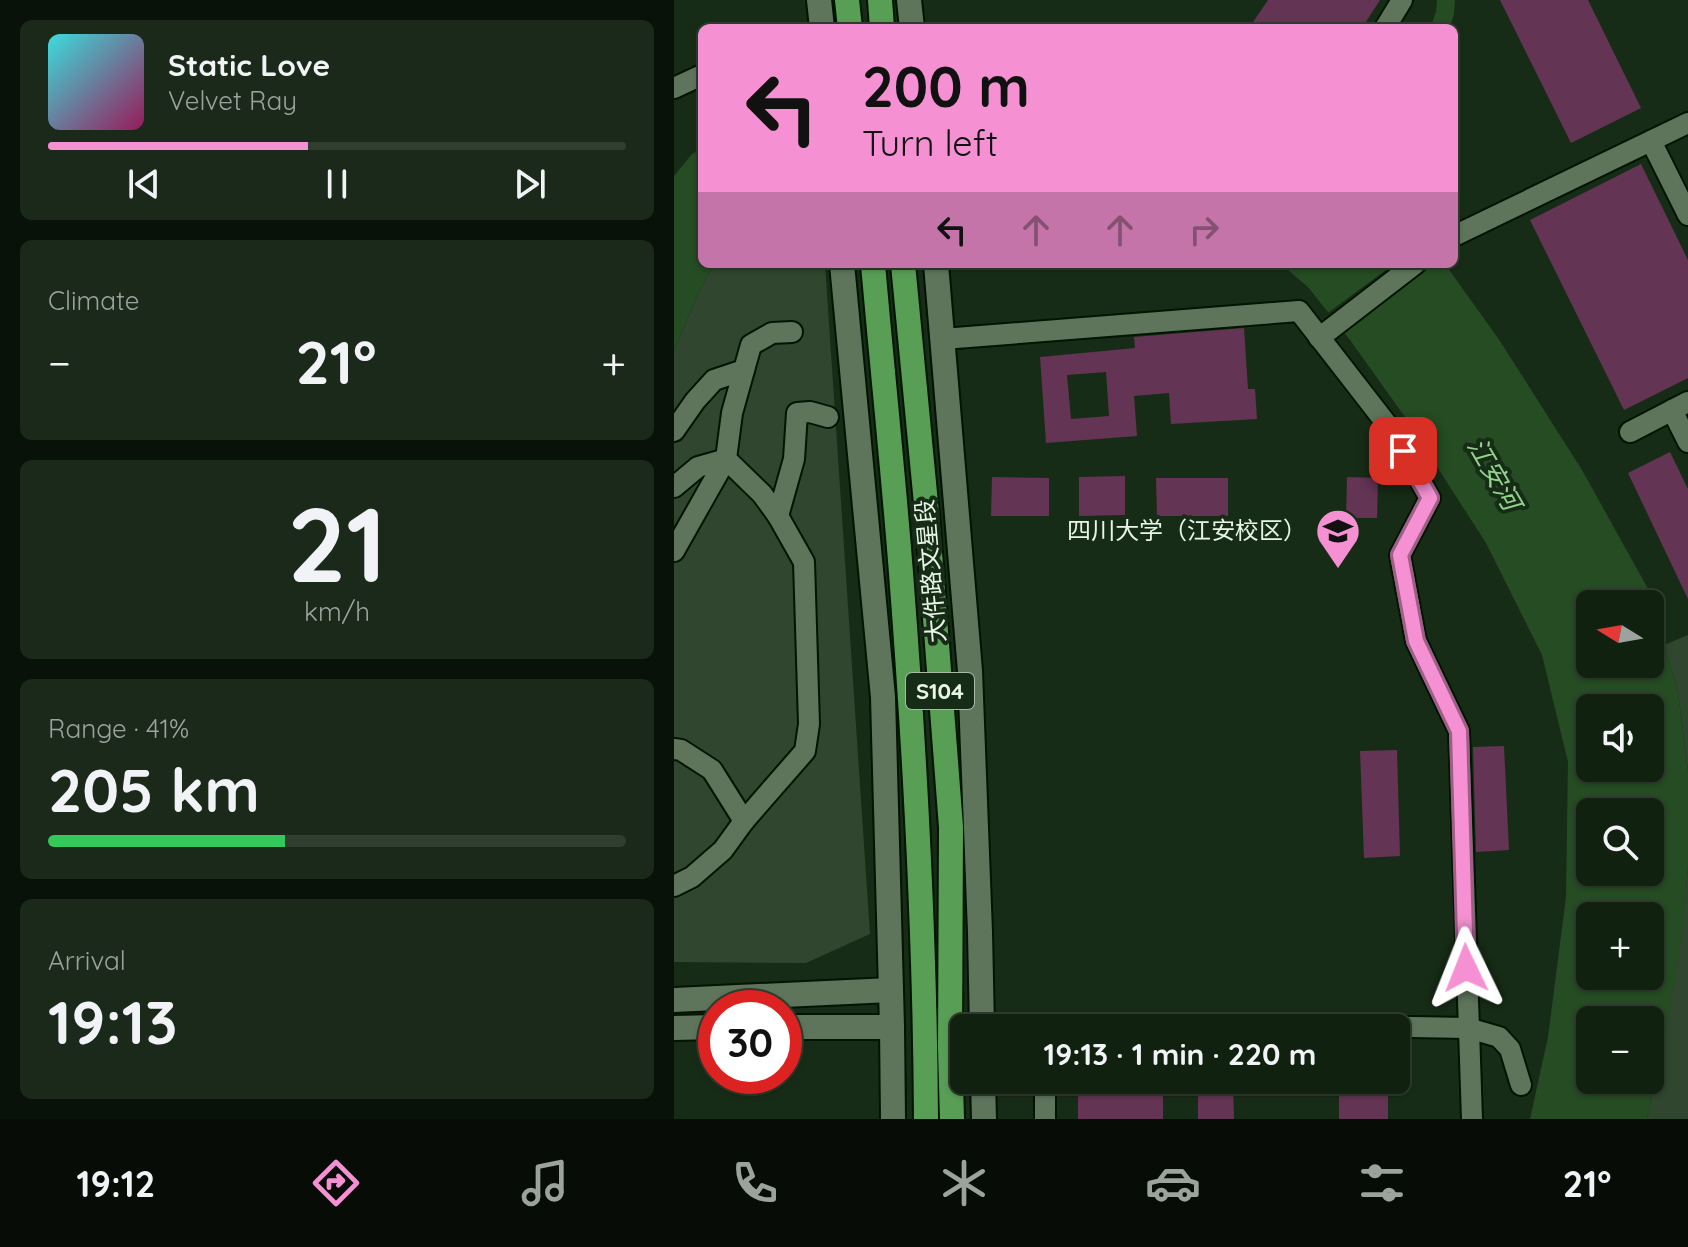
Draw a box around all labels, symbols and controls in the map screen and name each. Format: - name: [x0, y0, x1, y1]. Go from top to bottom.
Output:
- text: Static Love: [168, 46, 330, 84]
- text: 200 m: [862, 51, 1030, 121]
- icon: left: [730, 56, 834, 160]
- text: Velvet Ray: [168, 84, 297, 117]
- text: Turn left: [862, 120, 998, 165]
- icon: previous: [122, 162, 166, 206]
- icon: pause: [315, 162, 359, 206]
- icon: next: [508, 162, 552, 206]
- icon: left: [930, 208, 974, 252]
- icon: ahead: [1014, 208, 1058, 252]
- icon: ahead: [1098, 208, 1142, 252]
- icon: right: [1182, 208, 1226, 252]
- text: Climate: [48, 284, 139, 317]
- text: 21°: [296, 324, 377, 399]
- text: −: [48, 335, 71, 390]
- text: +: [601, 335, 626, 390]
- pin: [1369, 417, 1437, 485]
- icon: arrive: [1381, 429, 1425, 473]
- water label: 江安河: [1461, 432, 1531, 520]
- text: 21: [287, 478, 387, 608]
- street label: 大件路文星段: [909, 498, 951, 644]
- school or university icon: 四川大学（江安校区）: [1314, 507, 1362, 570]
- place label: 四川大学（江安校区）: [1067, 515, 1307, 545]
- north arrow: [1576, 590, 1664, 678]
- map controls: [1576, 590, 1664, 1094]
- text: km/h: [304, 595, 370, 628]
- road number: S104: [906, 673, 974, 709]
- button: sound: [1576, 694, 1664, 782]
- text: Range · 41%: [48, 712, 189, 745]
- text: 205 km: [48, 752, 260, 827]
- button: search: [1576, 798, 1664, 886]
- button: +: [1576, 902, 1664, 990]
- position arrow: [1424, 926, 1508, 1010]
- text: Arrival: [48, 944, 126, 977]
- text: 19:13: [48, 984, 177, 1059]
- speed limit sign: 30: [698, 990, 802, 1094]
- button: −: [1576, 1006, 1664, 1094]
- text: 19:13 · 1 min · 220 m: [1044, 1035, 1316, 1073]
- icon: directions: [308, 1155, 364, 1211]
- icon: music: [517, 1155, 573, 1211]
- icon: phone: [727, 1155, 783, 1211]
- icon: climate: [936, 1155, 992, 1211]
- icon: car: [1145, 1155, 1201, 1211]
- icon: filters: [1354, 1155, 1410, 1211]
- text: 19:12: [77, 1161, 155, 1206]
- text: 21°: [1563, 1161, 1611, 1206]

